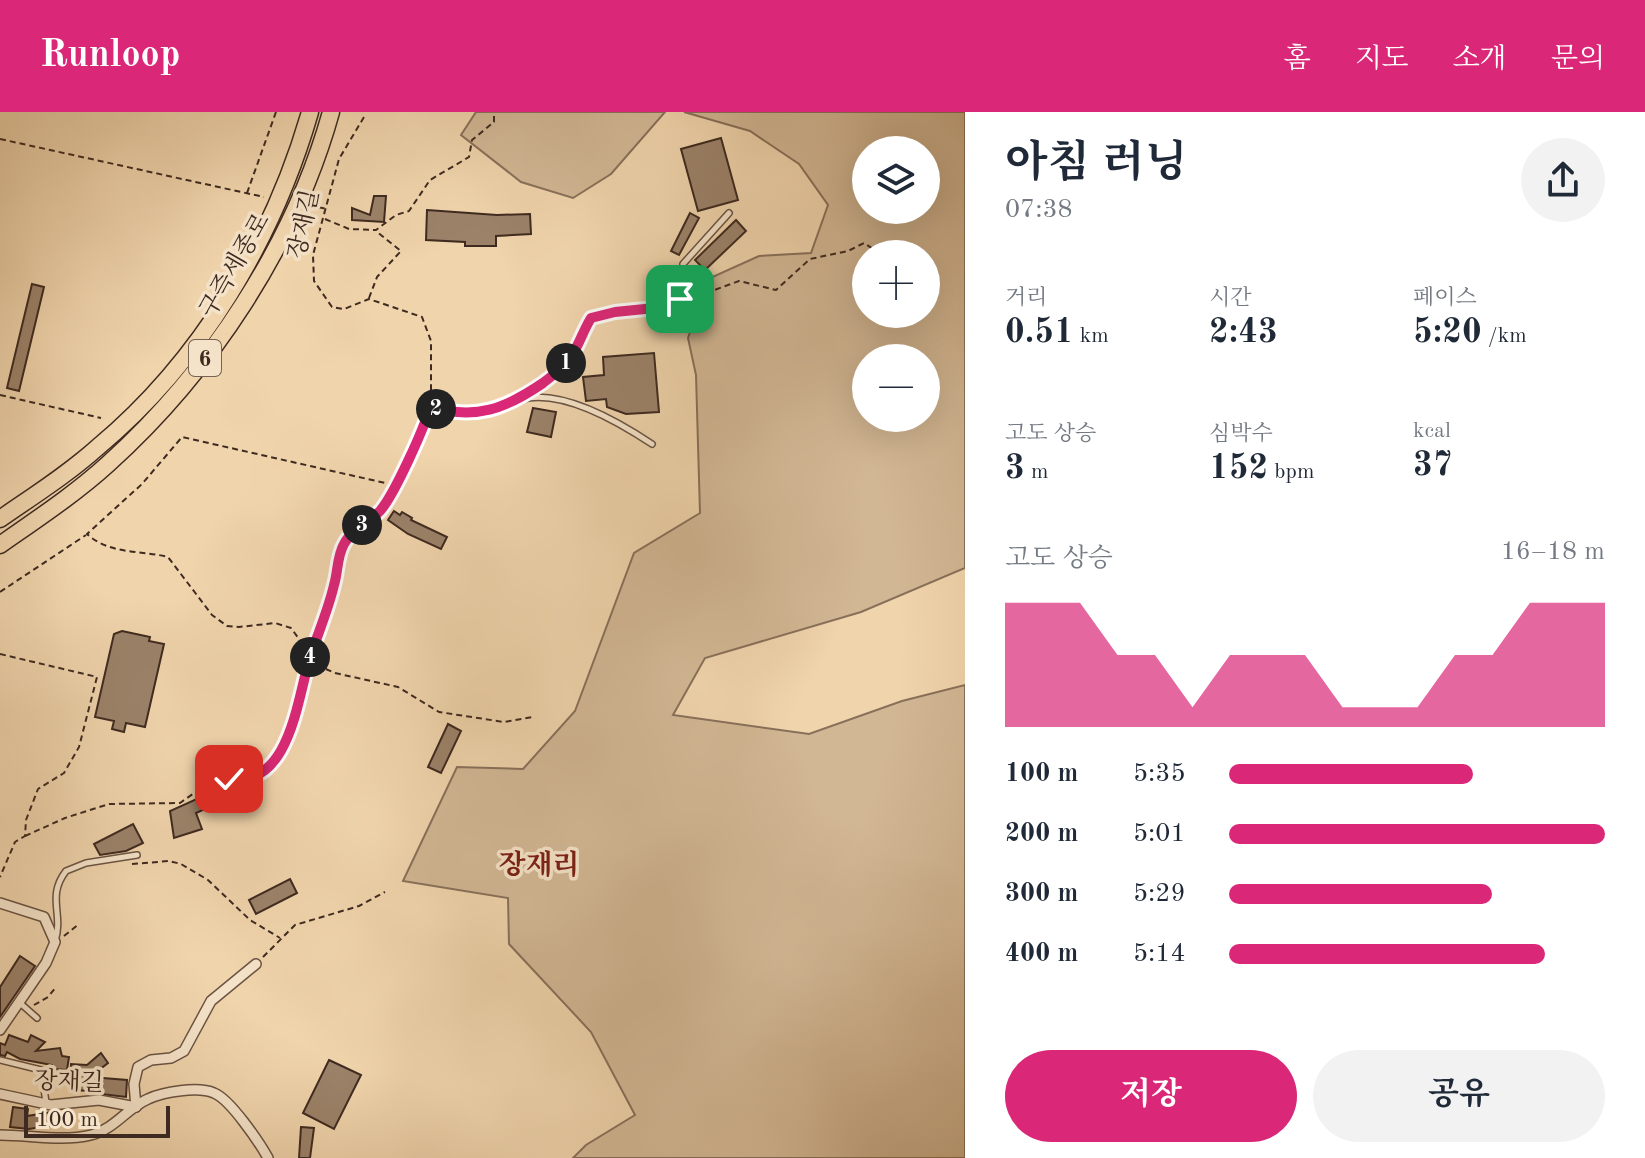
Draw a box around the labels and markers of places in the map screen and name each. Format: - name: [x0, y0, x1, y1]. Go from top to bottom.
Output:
- pin: [646, 265, 714, 333]
- pin: 1: [546, 343, 586, 383]
- pin: 2: [416, 389, 456, 429]
- pin: 3: [342, 505, 382, 545]
- pin: 4: [290, 637, 330, 677]
- pin: [195, 745, 263, 813]

